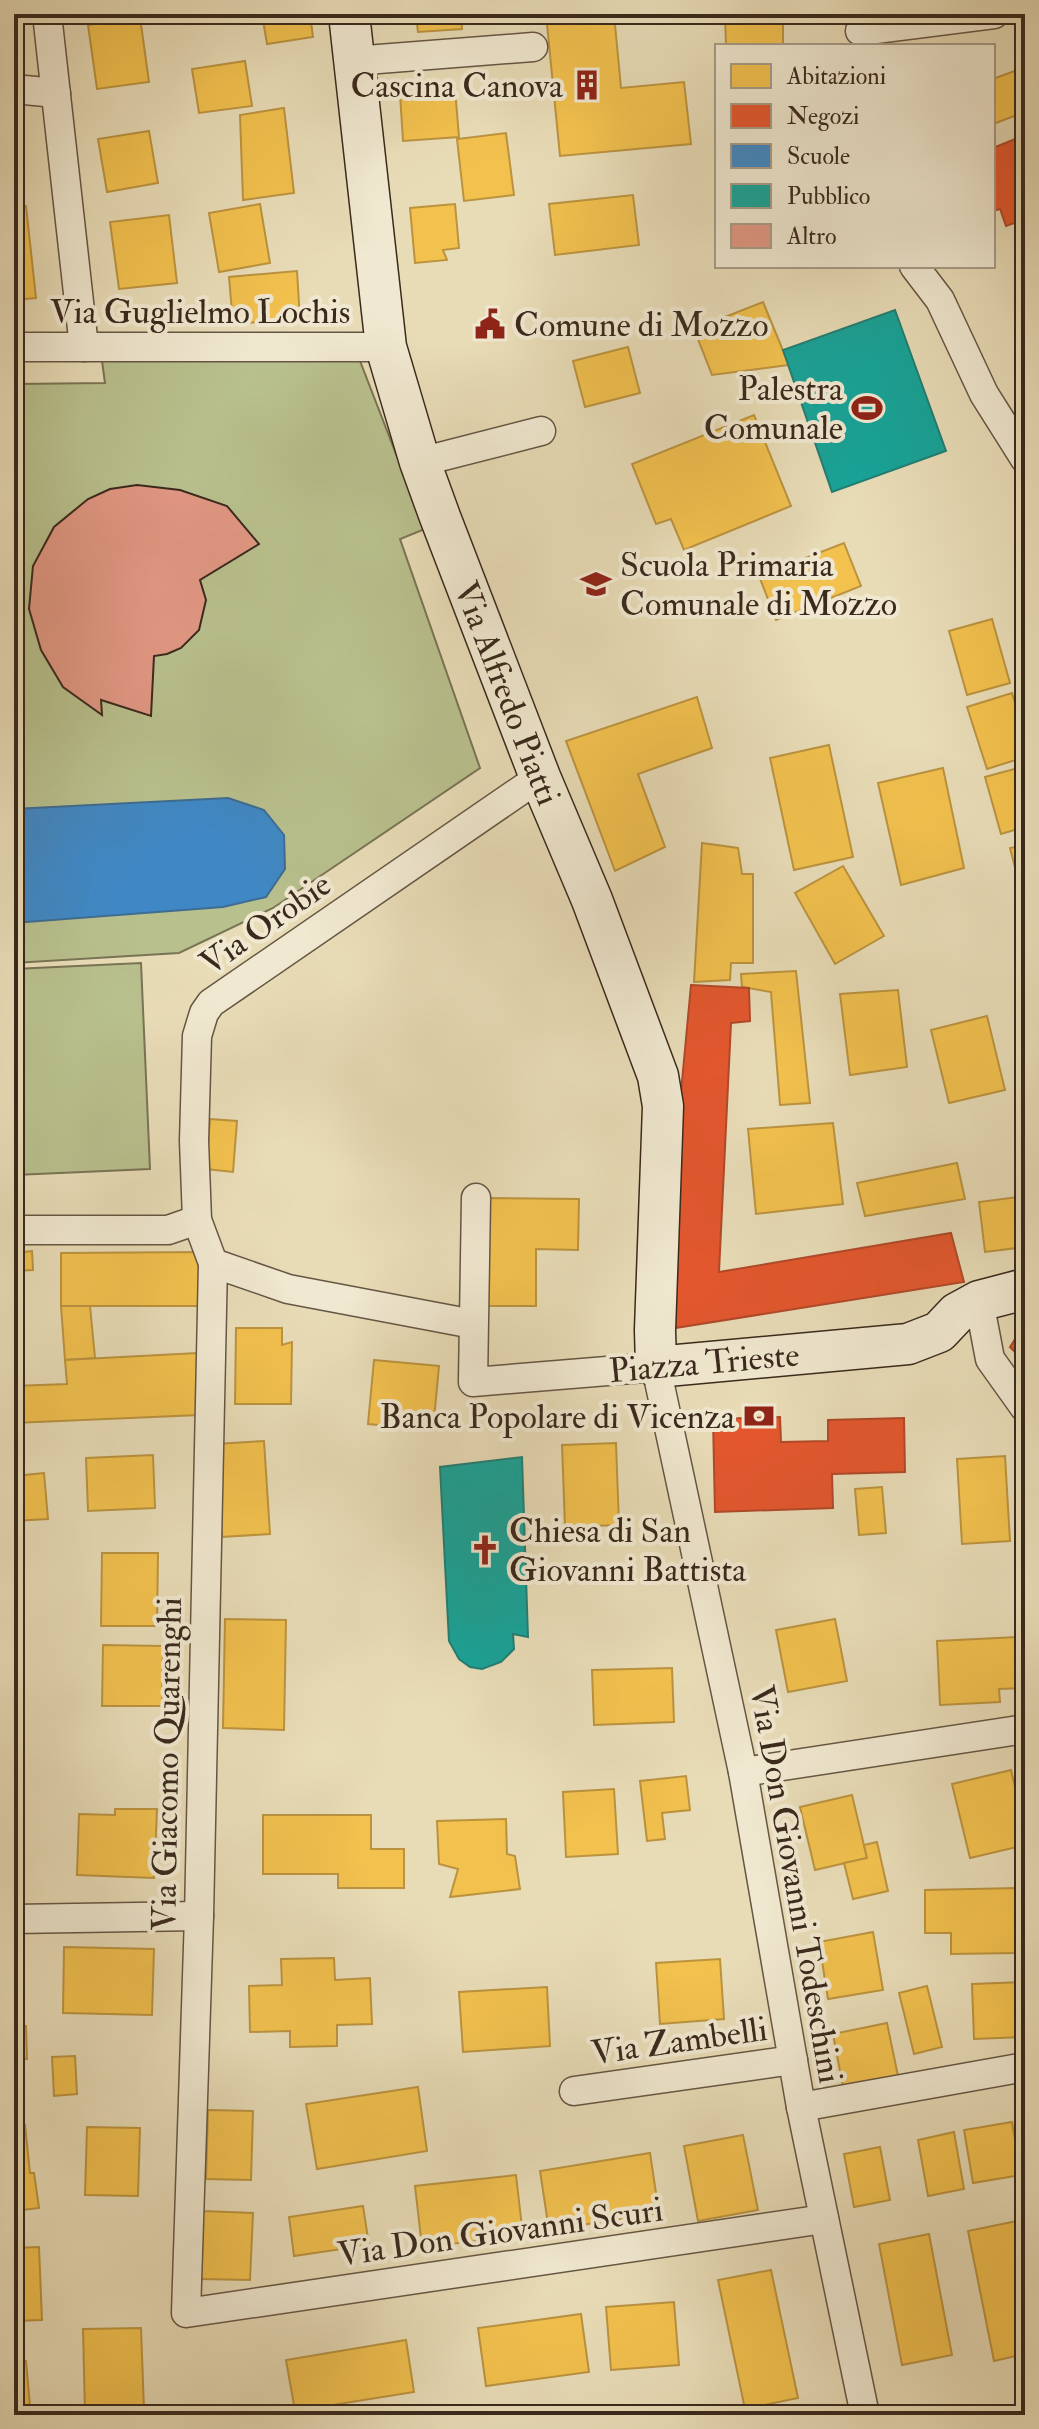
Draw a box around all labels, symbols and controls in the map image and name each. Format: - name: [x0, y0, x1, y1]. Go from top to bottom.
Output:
- legend: [715, 44, 995, 268]
- text: Abitazioni: [786, 61, 886, 92]
- place label: Cascina Canova: [350, 65, 564, 108]
- building icon: Cascina Canova: [570, 68, 604, 102]
- text: Negozi: [787, 101, 859, 132]
- text: Scuole: [787, 141, 850, 172]
- text: Pubblico: [787, 181, 870, 212]
- text: Altro: [786, 221, 836, 252]
- street label: Via Guglielmo Lochis: [50, 291, 350, 334]
- place label: Comune di Mozzo: [514, 304, 769, 347]
- public building icon: Comune di Mozzo: [473, 307, 507, 341]
- place label: Palestra Comunale: [704, 368, 844, 450]
- sports icon: Palestra Comunale: [850, 391, 884, 425]
- place label: Scuola Primaria Comunale di Mozzo: [620, 544, 897, 626]
- school or university icon: Scuola Primaria Comunale di Mozzo: [579, 567, 613, 601]
- street label: Via Alfredo Piatti: [444, 575, 569, 812]
- street label: Via Orobie: [192, 863, 340, 985]
- street label: Piazza Trieste: [607, 1334, 801, 1393]
- place label: Banca Popolare di Vicenza: [380, 1396, 736, 1439]
- bank icon: Banca Popolare di Vicenza: [742, 1399, 776, 1433]
- place label: Chiesa di San Giovanni Battista: [509, 1510, 747, 1592]
- church icon: Chiesa di San Giovanni Battista: [468, 1533, 502, 1567]
- street label: Via Giacomo Quarenghi: [143, 1597, 192, 1931]
- street label: Via Don Giovanni Todeschini: [739, 1682, 852, 2086]
- street label: Via Zambelli: [588, 2008, 770, 2075]
- street label: Via Don Giovanni Scuri: [335, 2188, 666, 2277]

